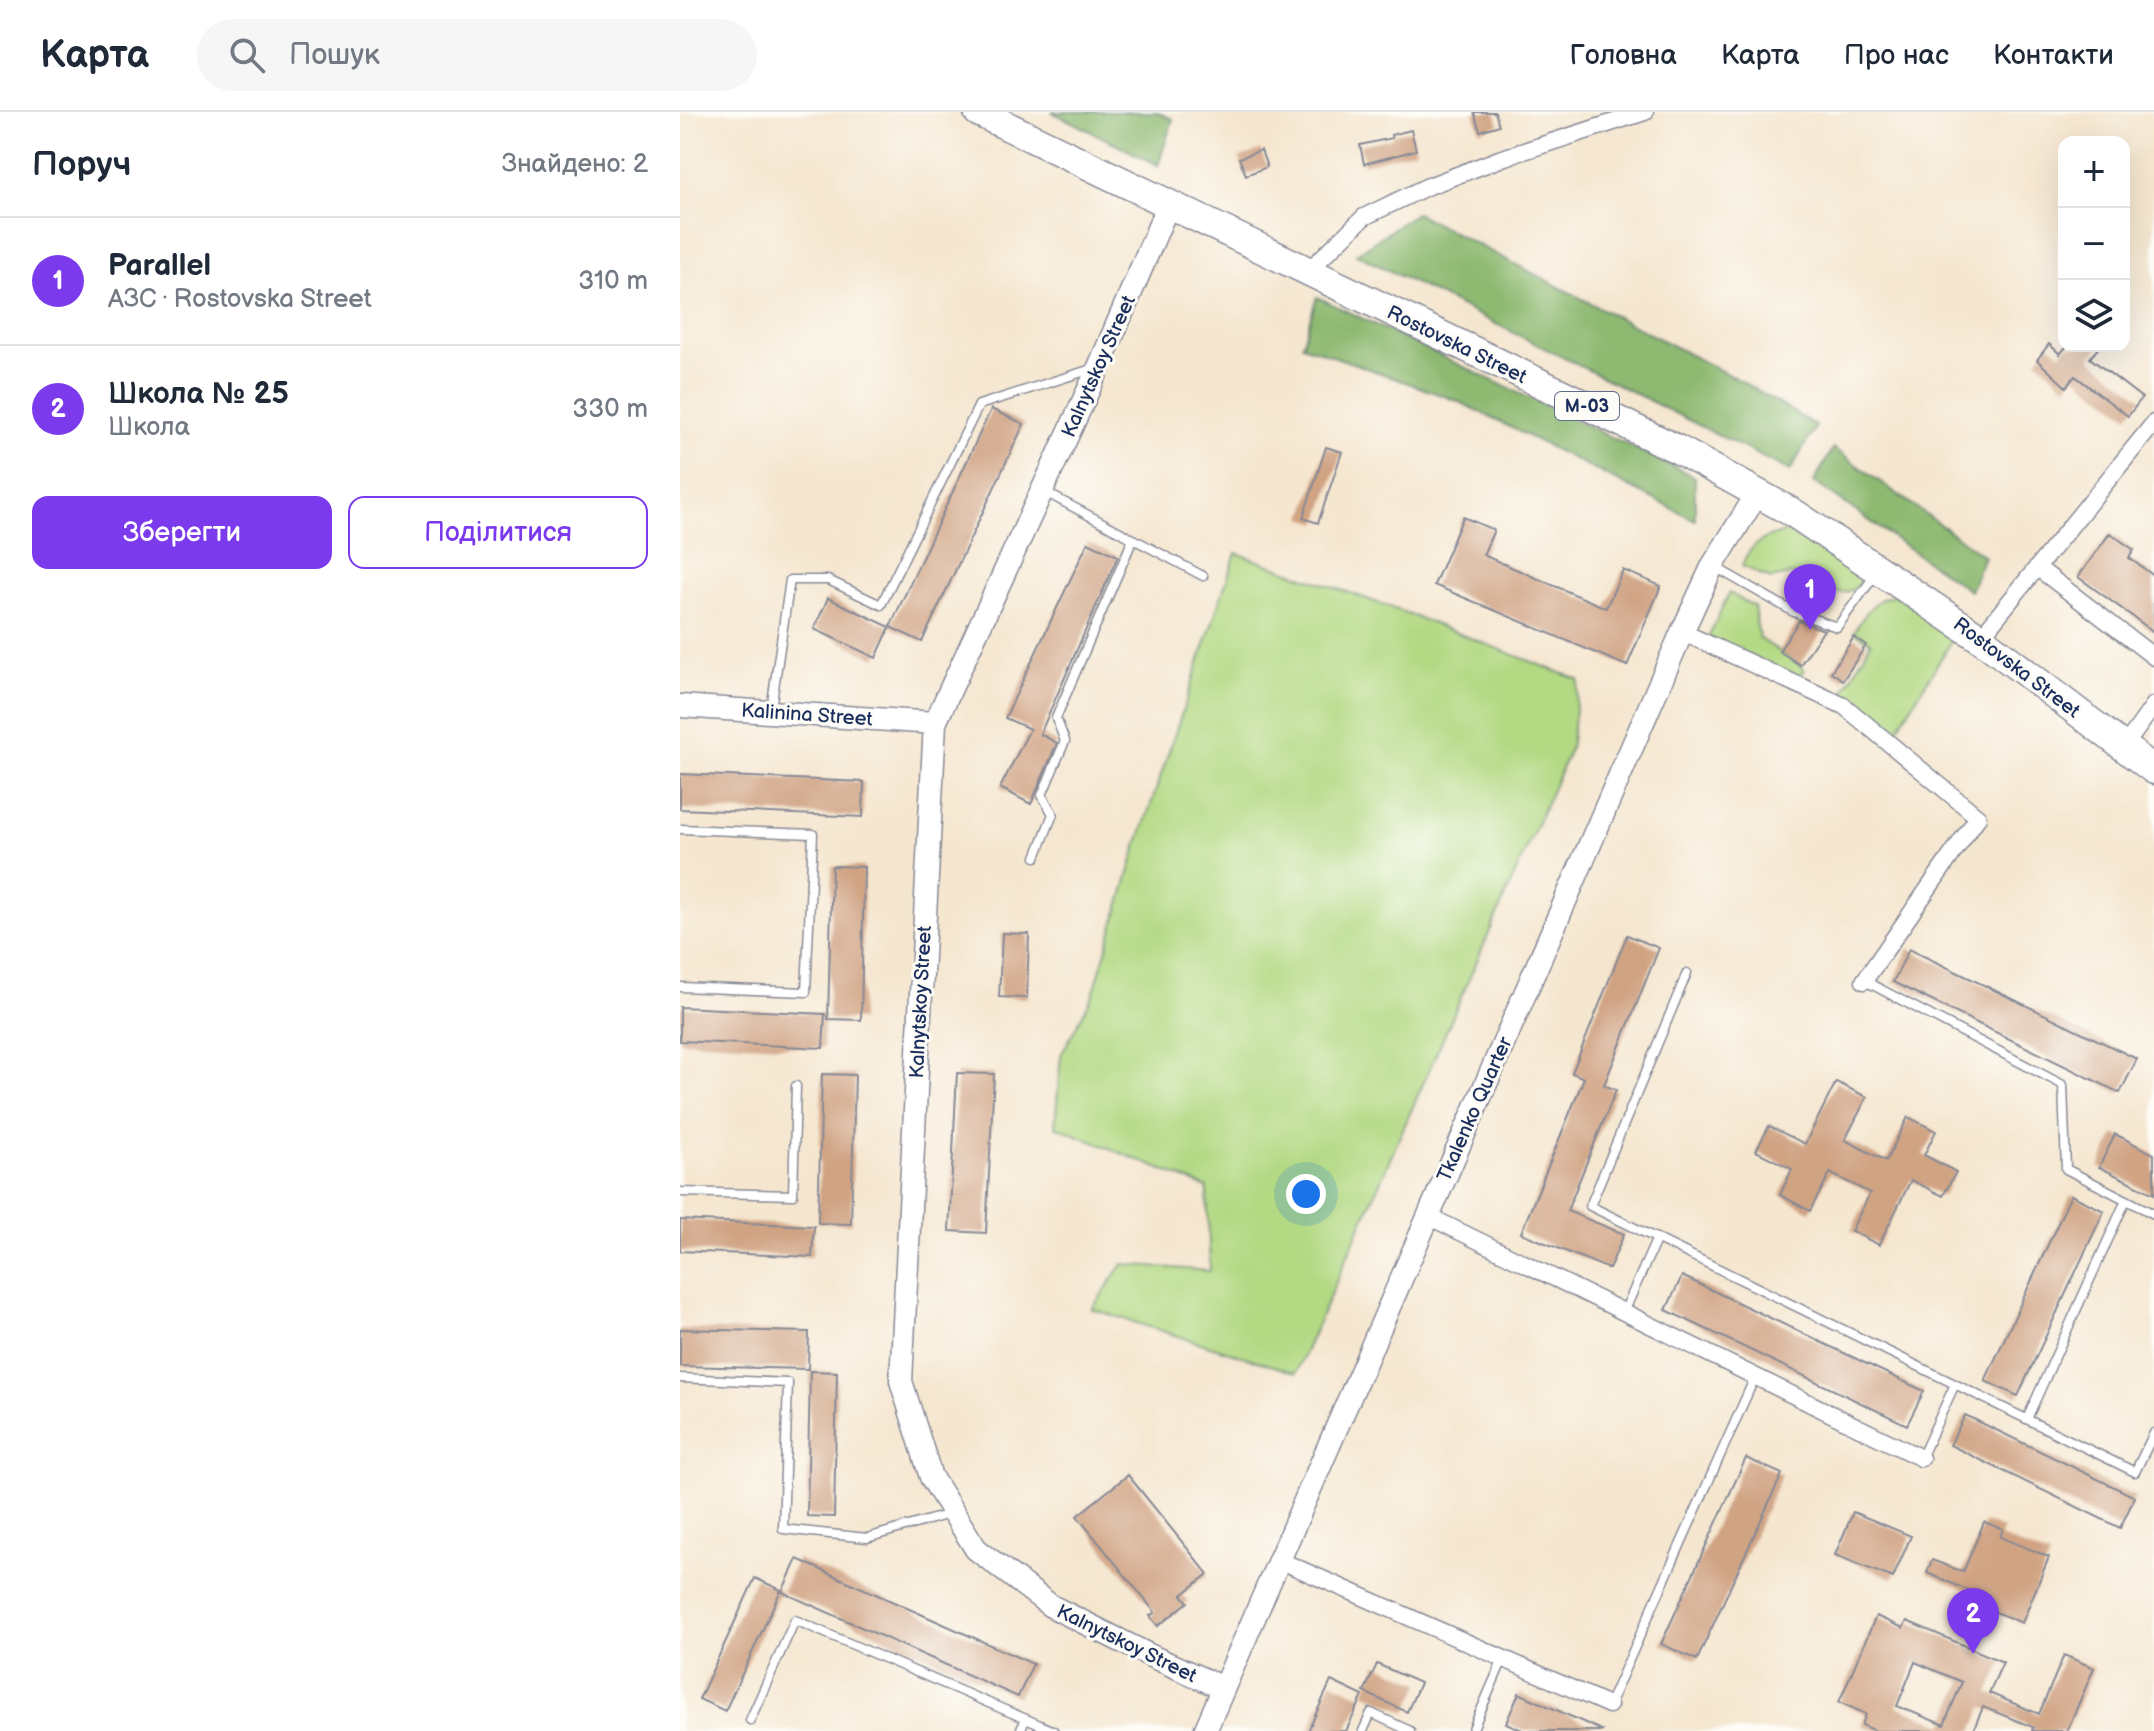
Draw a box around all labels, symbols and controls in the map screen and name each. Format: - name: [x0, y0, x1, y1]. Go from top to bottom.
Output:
- search box: [197, 19, 757, 91]
- text: Карта: [40, 33, 149, 78]
- icon: search: [225, 33, 269, 77]
- text: Пошук: [289, 37, 380, 73]
- text: Головна: [1570, 39, 1677, 72]
- text: Карта: [1721, 39, 1800, 72]
- text: Про нас: [1844, 39, 1949, 72]
- text: Контакти: [1993, 39, 2114, 72]
- map controls: [2058, 136, 2130, 352]
- button: +: [2058, 136, 2130, 208]
- text: Поруч: [32, 144, 131, 185]
- text: Знайдено: 2: [502, 149, 648, 180]
- button: −: [2058, 208, 2130, 280]
- text: Parallel: [108, 248, 211, 284]
- text: 1: [53, 266, 63, 297]
- text: 310 m: [578, 266, 648, 297]
- button: layers: [2058, 280, 2130, 352]
- text: АЗС · Rostovska Street: [108, 284, 372, 315]
- street label: Kalnytskoy Street: [1057, 292, 1141, 441]
- street label: Rostovska Street: [1383, 301, 1530, 389]
- text: Школа № 25: [108, 376, 289, 412]
- road number: М-03: [1555, 392, 1619, 420]
- text: 2: [50, 394, 66, 425]
- text: 330 m: [572, 394, 648, 425]
- text: Школа: [108, 412, 190, 443]
- button: Зберегти: [32, 496, 332, 569]
- button: Поділитися: [348, 496, 648, 569]
- pin: 1: [1784, 564, 1836, 630]
- street label: Rostovska Street: [1948, 612, 2085, 723]
- street label: Kalinina Street: [740, 698, 873, 732]
- street label: Kalnytskoy Street: [905, 925, 937, 1079]
- street label: Tkalenko Quarter: [1432, 1033, 1518, 1186]
- your location: [1286, 1174, 1326, 1214]
- pin: 2: [1947, 1588, 1999, 1654]
- street label: Kalnytskoy Street: [1053, 1600, 1201, 1688]

